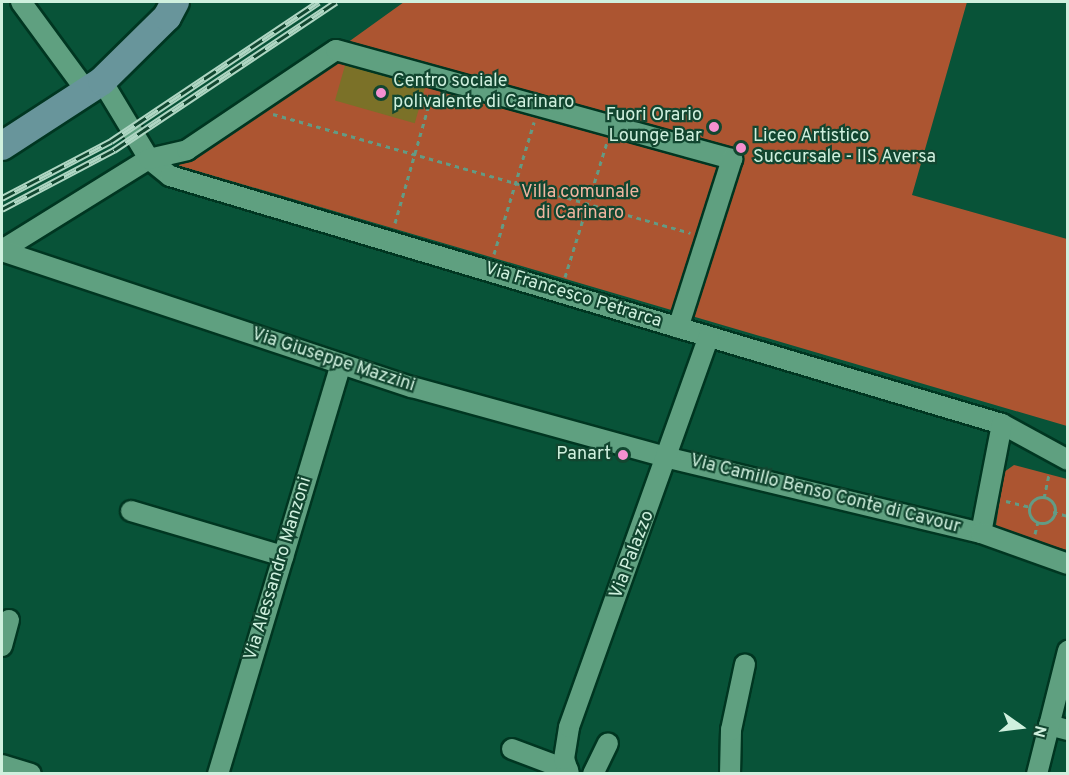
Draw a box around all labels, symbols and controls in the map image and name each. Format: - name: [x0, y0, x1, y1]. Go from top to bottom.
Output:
- place label: Centro sociale polivalente di Carinaro: [393, 72, 574, 115]
- marker: Centro sociale polivalente di Carinaro: [374, 86, 388, 100]
- place label: Fuori Orario Lounge Bar: [606, 106, 702, 148]
- marker: Fuori Orario Lounge Bar: [707, 120, 721, 134]
- place label: Liceo Artistico Succursale - IIS Aversa: [753, 127, 937, 170]
- marker: Liceo Artistico Succursale - IIS Aversa: [734, 141, 748, 155]
- park label: Villa comunale di Carinaro: [521, 183, 639, 226]
- street label: Via Francesco Petrarca: [482, 259, 664, 333]
- street label: Via Giuseppe Mazzini: [249, 324, 417, 398]
- place label: Panart: [556, 444, 611, 466]
- marker: Panart: [616, 448, 630, 462]
- street label: Via Camillo Benso Conte di Cavour: [688, 451, 962, 539]
- street label: Via Alessandro Manzoni: [241, 474, 317, 664]
- street label: Via Palazzo: [606, 508, 660, 602]
- north arrow: [991, 697, 1051, 757]
- text: N: [1027, 723, 1050, 739]

